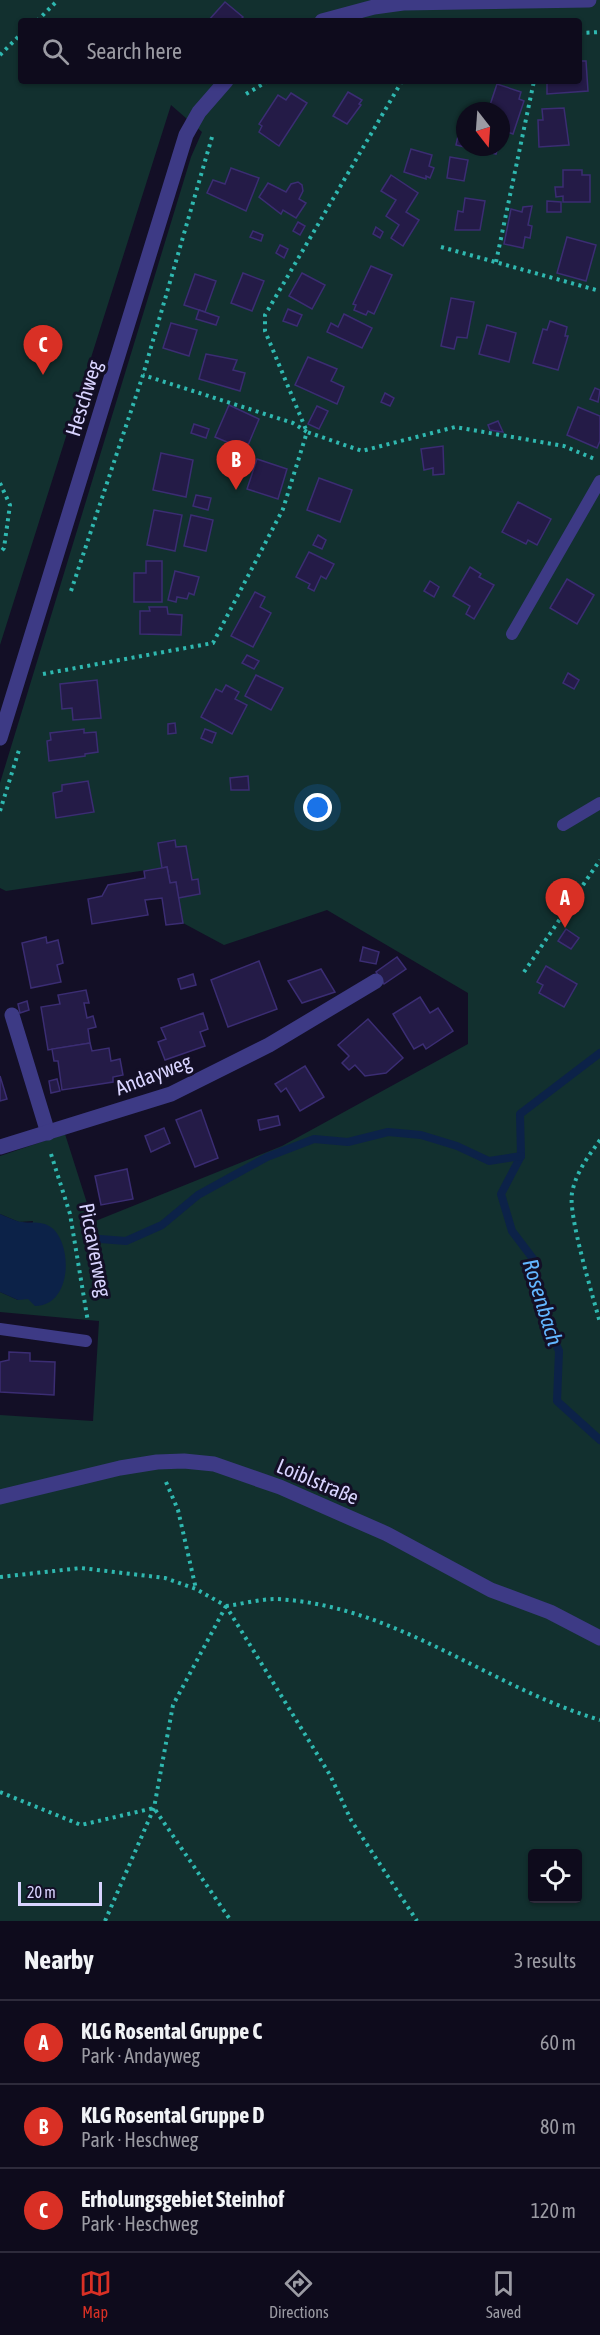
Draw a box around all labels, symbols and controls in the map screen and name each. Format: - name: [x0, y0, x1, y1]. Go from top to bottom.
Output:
- search box: [18, 18, 582, 84]
- icon: search: [39, 35, 72, 68]
- text: Search here: [87, 38, 182, 64]
- north arrow: [456, 102, 510, 156]
- pin: C: [24, 326, 63, 375]
- street label: Heschweg: [60, 357, 106, 439]
- pin: B: [216, 440, 256, 490]
- your location: [303, 793, 332, 822]
- pin: A: [546, 878, 584, 928]
- street label: Andayweg: [111, 1049, 195, 1099]
- street label: Piccaverweg: [75, 1201, 117, 1299]
- water label: Rosenbach: [518, 1256, 569, 1349]
- street label: Loiblstraße: [273, 1453, 363, 1509]
- map controls: [528, 1849, 582, 1903]
- button: locate: [528, 1849, 582, 1903]
- scale bar: [18, 1879, 102, 1906]
- text: 20 m: [27, 1883, 56, 1901]
- text: Nearby: [24, 1945, 94, 1975]
- text: 3 results: [514, 1949, 576, 1972]
- text: KLG Rosental Gruppe C: [81, 2018, 262, 2044]
- text: A: [39, 2031, 48, 2054]
- text: 60 m: [540, 2031, 576, 2054]
- text: Park · Andayweg: [81, 2044, 200, 2067]
- text: KLG Rosental Gruppe D: [81, 2102, 265, 2128]
- text: B: [39, 2115, 48, 2138]
- text: 80 m: [540, 2115, 576, 2138]
- text: Park · Heschweg: [81, 2128, 198, 2151]
- text: Erholungsgebiet Steinhof: [81, 2186, 284, 2212]
- text: C: [39, 2199, 48, 2222]
- text: 120 m: [531, 2199, 576, 2222]
- text: Park · Heschweg: [81, 2212, 198, 2235]
- tab: Map: [79, 2267, 112, 2321]
- tab: Directions: [269, 2267, 329, 2321]
- tab: Saved: [486, 2267, 521, 2321]

